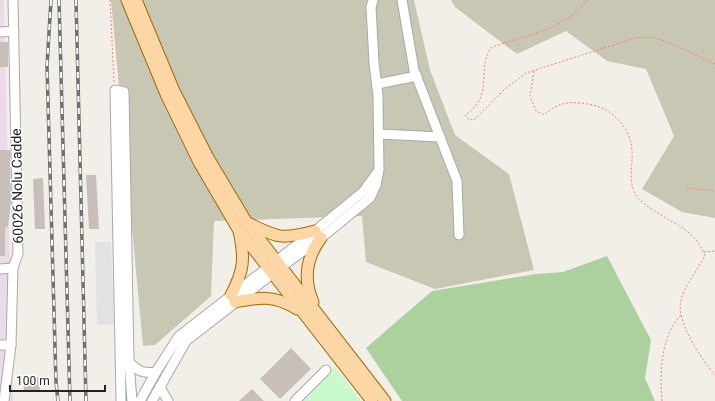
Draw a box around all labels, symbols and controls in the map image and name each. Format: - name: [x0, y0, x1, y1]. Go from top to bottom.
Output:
- street label: 60026 Nolu Cadde: [8, 128, 26, 244]
- scale bar: [10, 367, 105, 393]
- text: 100 m: [16, 374, 50, 388]

